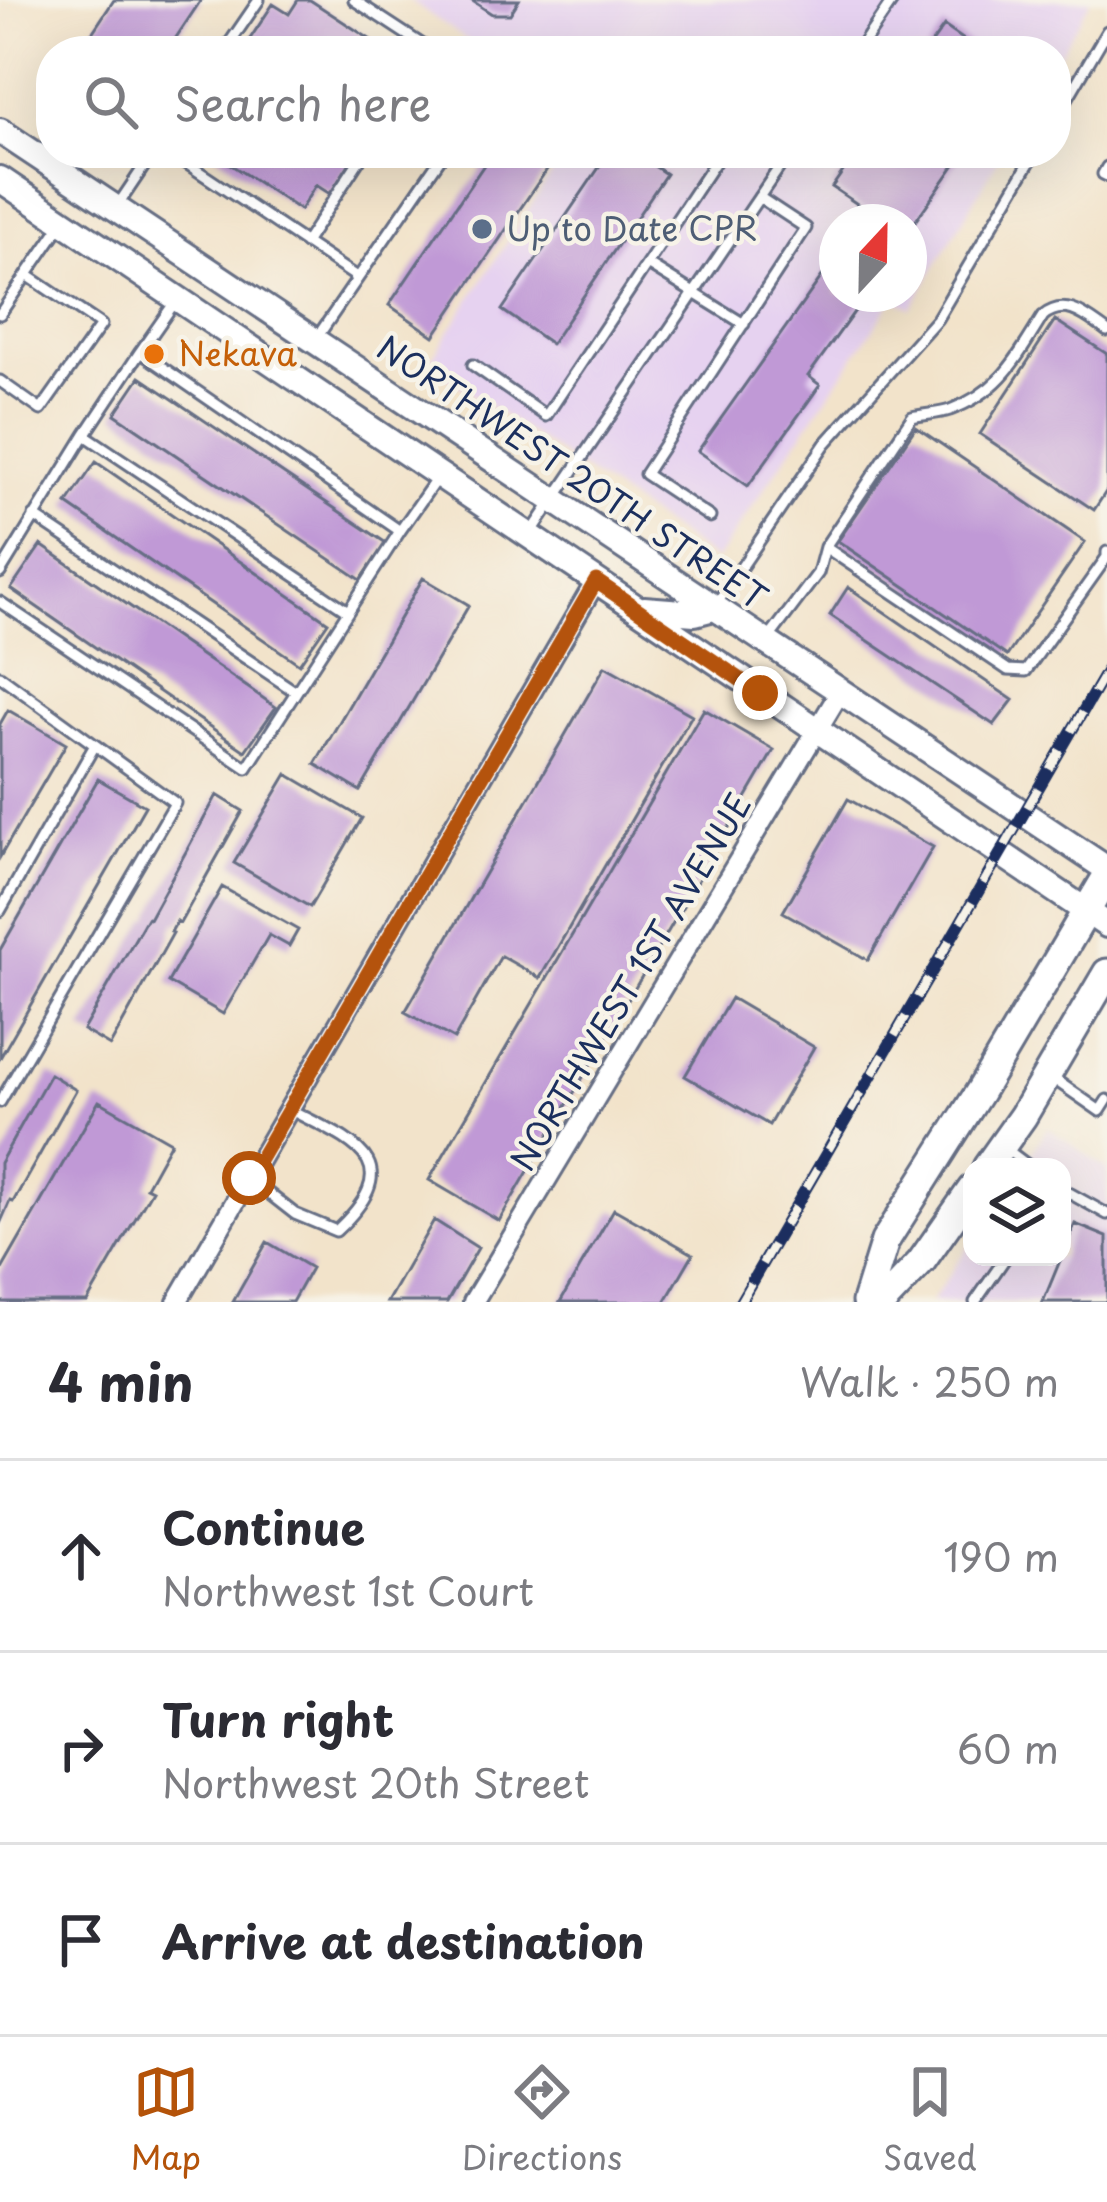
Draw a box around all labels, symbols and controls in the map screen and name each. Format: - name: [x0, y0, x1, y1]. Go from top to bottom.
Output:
- search box: [36, 36, 1071, 168]
- text: Search here: [174, 68, 431, 136]
- icon: search: [78, 69, 144, 135]
- place label: Up to Date CPR: [506, 202, 758, 252]
- north arrow: [819, 204, 927, 312]
- marker: Up to Date CPR: [469, 216, 495, 242]
- street label: NORTHWEST 20TH STREET: [368, 322, 778, 621]
- place label: Nekava: [178, 327, 297, 377]
- marker: Nekava: [141, 341, 167, 367]
- route end: [733, 666, 787, 720]
- street label: NORTHWEST 1ST AVENUE: [496, 783, 762, 1179]
- route start: [222, 1151, 276, 1205]
- map controls: [963, 1158, 1071, 1266]
- button: layers: [963, 1158, 1071, 1266]
- text: 4 min: [48, 1342, 193, 1419]
- text: Walk · 250 m: [800, 1351, 1059, 1410]
- text: Continue: [162, 1492, 365, 1560]
- icon: ahead: [48, 1523, 114, 1589]
- text: 190 m: [943, 1526, 1059, 1585]
- text: Northwest 1st Court: [162, 1560, 534, 1619]
- text: Turn right: [162, 1684, 394, 1752]
- icon: right: [48, 1715, 114, 1781]
- text: 60 m: [957, 1718, 1059, 1777]
- text: Northwest 20th Street: [162, 1752, 589, 1811]
- text: Arrive at destination: [162, 1906, 645, 1974]
- icon: arrive: [48, 1907, 114, 1973]
- tab: Map: [130, 2059, 201, 2181]
- tab: Directions: [462, 2059, 622, 2181]
- tab: Saved: [883, 2059, 977, 2181]

